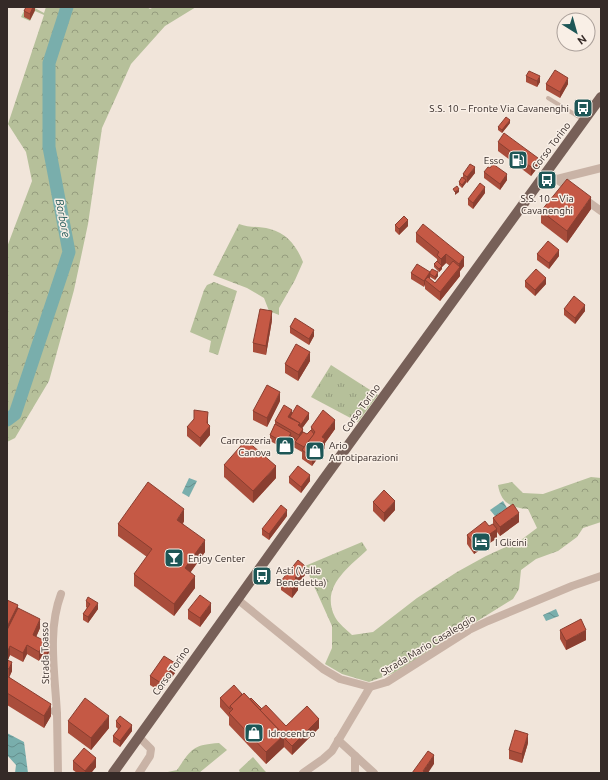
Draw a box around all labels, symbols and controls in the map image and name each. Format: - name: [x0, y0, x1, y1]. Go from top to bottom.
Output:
- north arrow: [556, 12, 596, 52]
- text: N: [575, 33, 589, 47]
- bus stop icon: S.S. 10 – Fronte Via Cavanenghi: [572, 97, 594, 119]
- place label: S.S. 10 – Fronte Via Cavanenghi: [429, 103, 569, 114]
- street label: Corso Torino: [529, 120, 573, 172]
- fuel station icon: Esso: [507, 149, 529, 171]
- place label: Esso: [484, 155, 504, 166]
- bus stop icon: S.S. 10 – Via Cavanenghi: [536, 169, 558, 191]
- place label: S.S. 10 – Via Cavanenghi: [520, 193, 574, 216]
- water label: Borbore: [53, 198, 73, 239]
- street label: Corso Torino: [340, 382, 382, 434]
- place label: Carrozzeria Canova: [220, 435, 271, 458]
- shop icon: Carrozzeria Canova: [274, 435, 296, 457]
- shop icon: Ario Aurotiparazioni: [304, 440, 326, 462]
- place label: Ario Aurotiparazioni: [329, 440, 398, 463]
- hotel icon: I Glicini: [470, 531, 492, 553]
- place label: I Glicini: [495, 537, 527, 548]
- bar icon: Enjoy Center: [163, 547, 185, 569]
- place label: Enjoy Center: [188, 553, 245, 564]
- bus stop icon: Asti (Valle Benedetta): [251, 565, 273, 587]
- place label: Asti (Valle Benedetta): [276, 565, 326, 588]
- street label: Strada Mario Casaleggio: [379, 612, 477, 678]
- street label: Strada Toasso: [39, 622, 51, 684]
- street label: Corso Torino: [150, 644, 192, 697]
- shop icon: Idrocentro: [243, 722, 265, 744]
- place label: Idrocentro: [268, 728, 316, 739]

